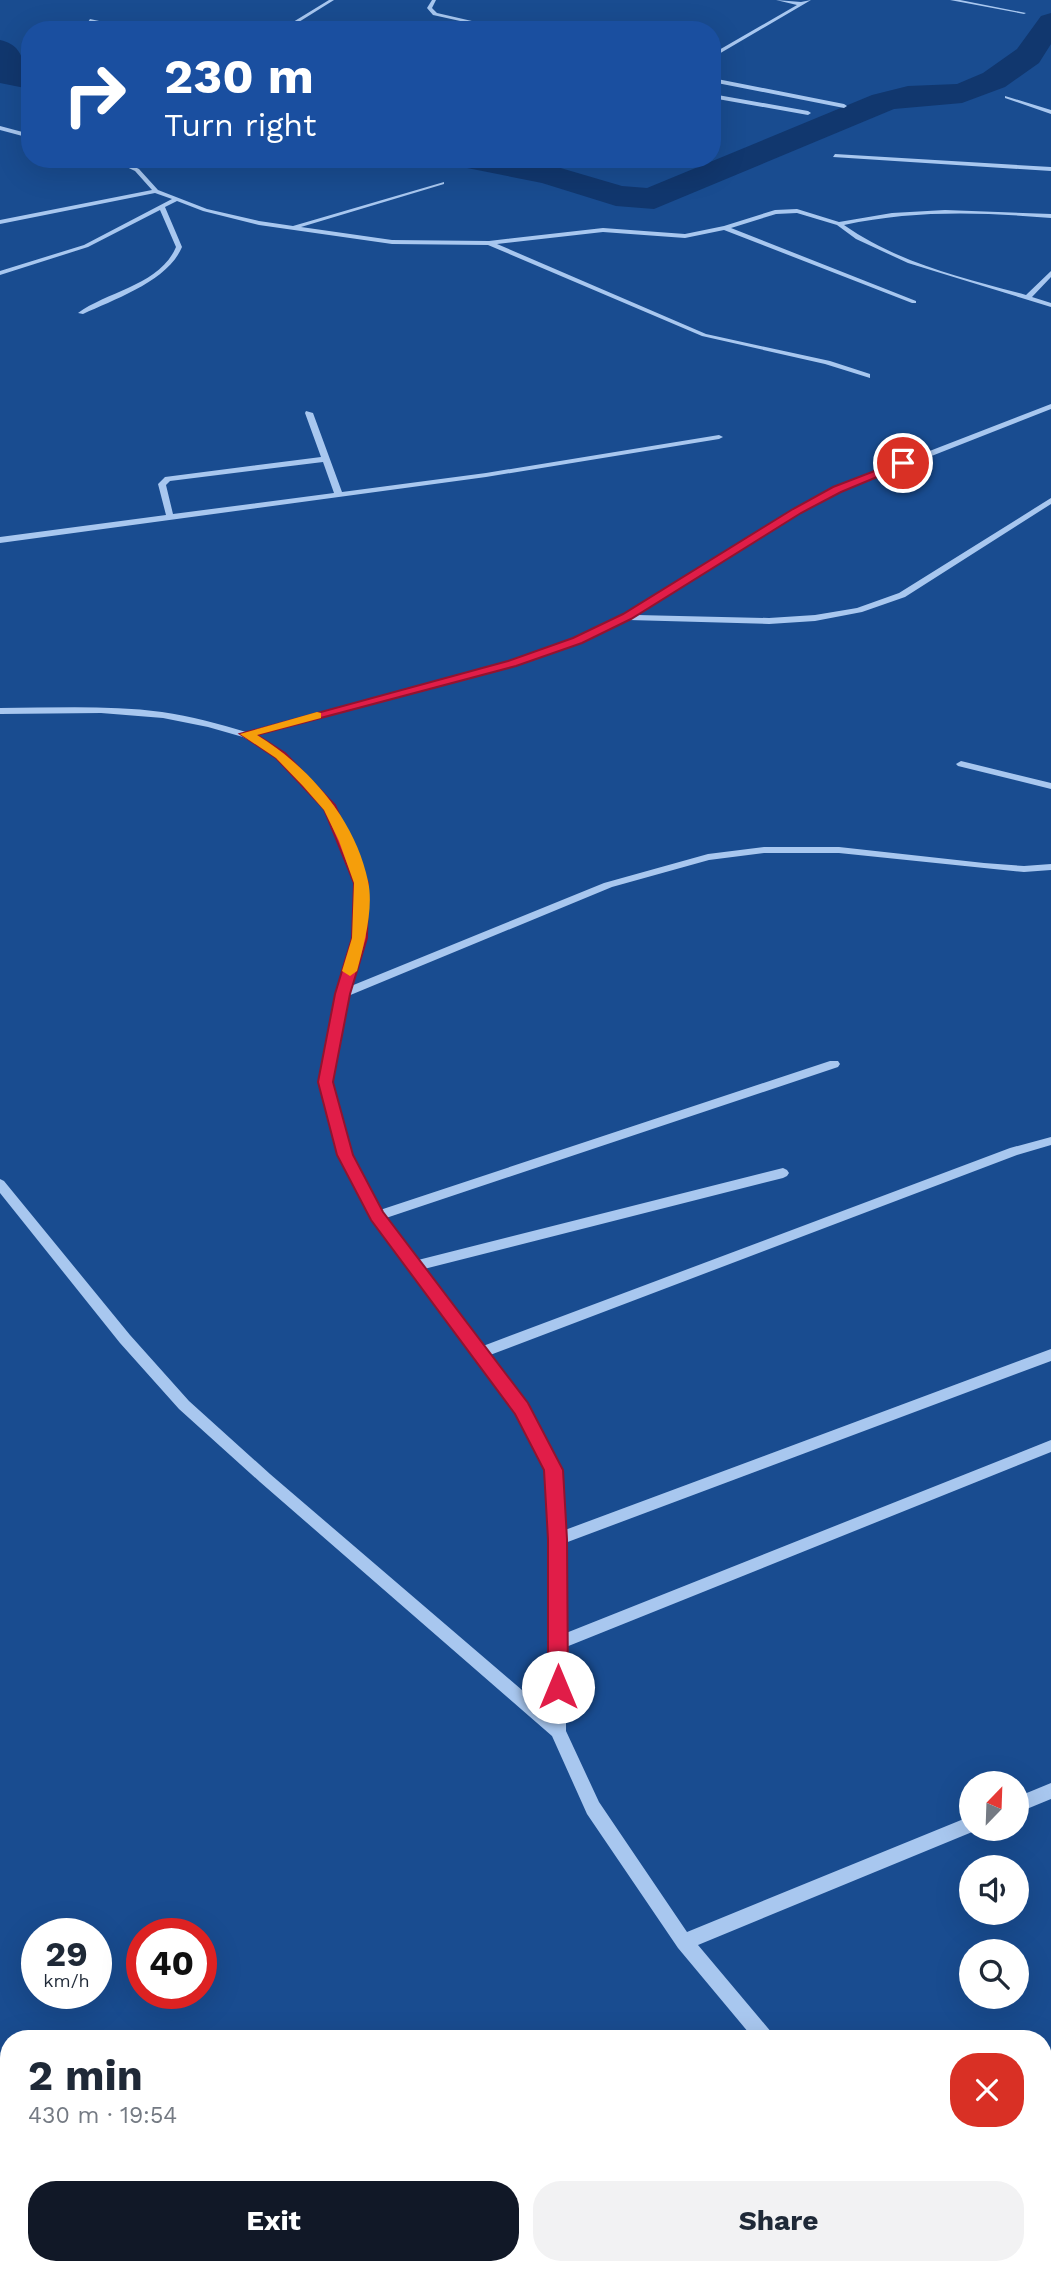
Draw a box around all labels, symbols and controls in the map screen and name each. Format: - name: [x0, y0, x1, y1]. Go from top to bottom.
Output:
- text: 230 m: [164, 47, 314, 105]
- icon: right: [49, 49, 140, 140]
- text: Turn right: [164, 106, 316, 144]
- pin: [873, 433, 933, 493]
- icon: arrive: [884, 444, 922, 482]
- position arrow: [521, 1650, 595, 1724]
- north arrow: [959, 1771, 1029, 1841]
- map controls: [959, 1771, 1029, 2009]
- button: sound: [959, 1855, 1029, 1925]
- speed limit sign: 40: [126, 1918, 217, 2009]
- text: 29: [45, 1933, 88, 1975]
- button: search: [959, 1939, 1029, 2009]
- text: km/h: [43, 1970, 90, 1991]
- text: 2 min: [28, 2051, 143, 2100]
- button: close: [950, 2053, 1024, 2127]
- text: 430 m · 19:54: [28, 2102, 177, 2129]
- button: Exit: [28, 2181, 519, 2261]
- button: Share: [533, 2181, 1024, 2261]

